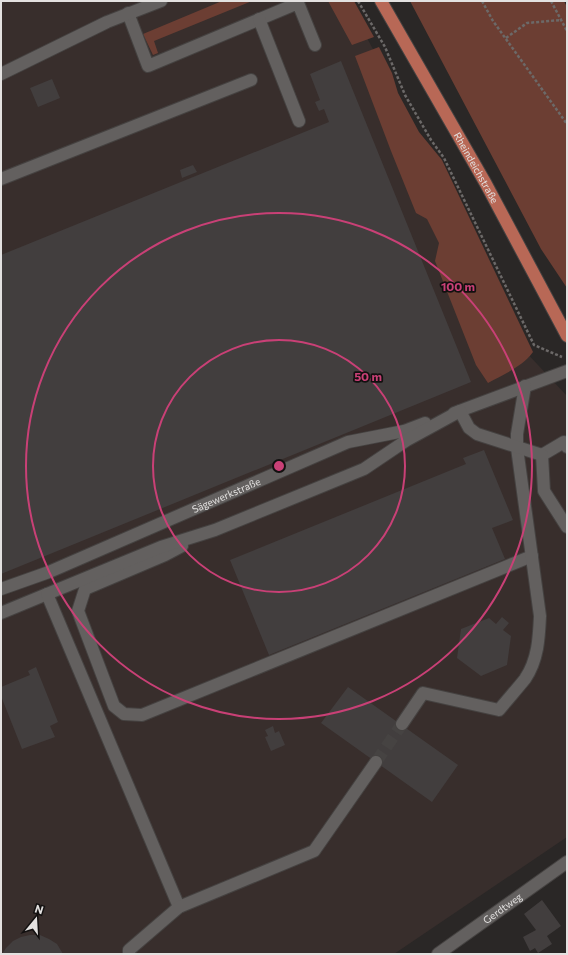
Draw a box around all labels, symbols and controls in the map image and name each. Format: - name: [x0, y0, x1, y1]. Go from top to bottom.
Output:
- street label: Rheindeichstraße: [452, 130, 501, 205]
- text: 100 m: [441, 279, 475, 293]
- text: 50 m: [354, 369, 382, 383]
- centre of rings: [272, 459, 286, 473]
- street label: Sägewerkstraße: [190, 475, 262, 515]
- street label: Gerdtweg: [481, 890, 525, 926]
- north arrow: [16, 899, 56, 939]
- text: N: [33, 902, 45, 916]

